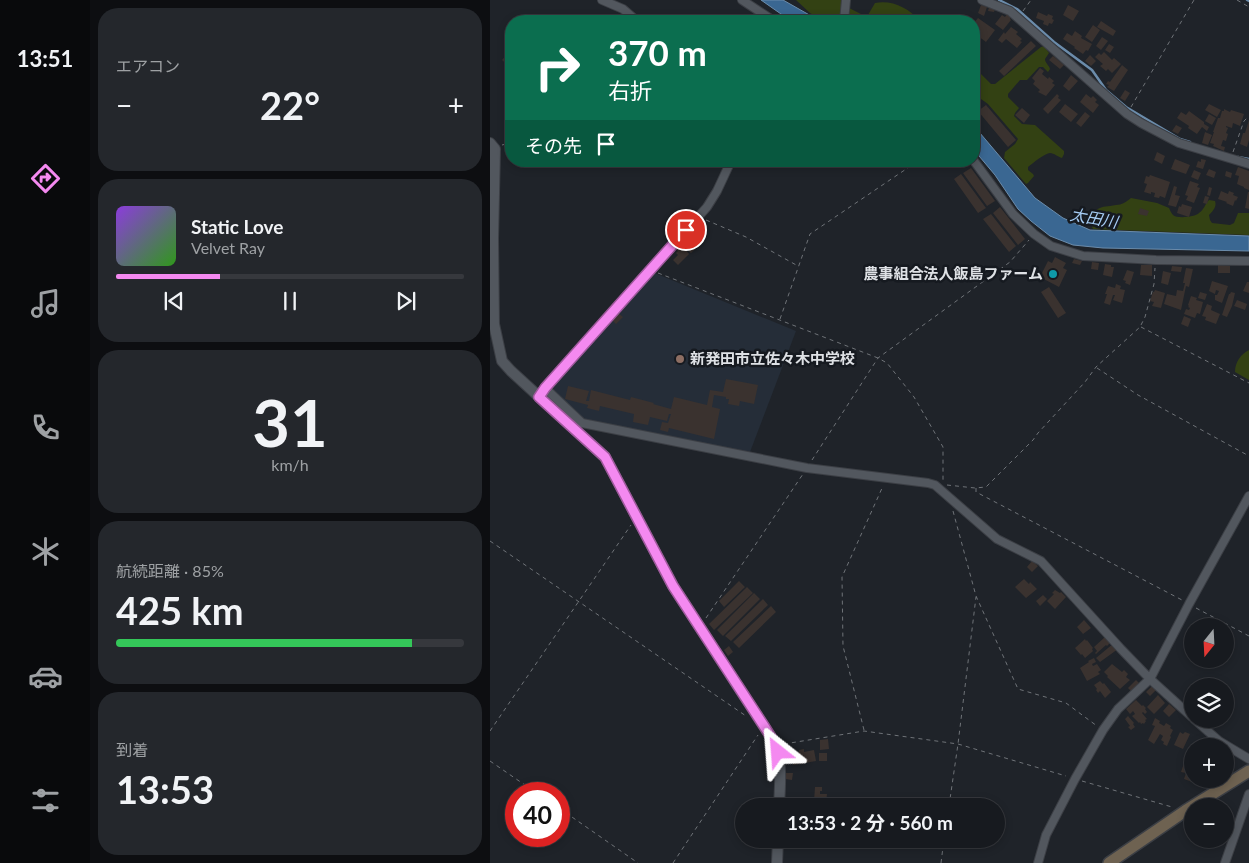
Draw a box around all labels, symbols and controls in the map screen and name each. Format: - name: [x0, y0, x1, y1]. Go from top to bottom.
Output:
- text: 370 m: [608, 31, 707, 73]
- icon: right: [525, 35, 590, 100]
- text: 13:51: [17, 45, 73, 72]
- text: エアコン: [116, 56, 180, 75]
- text: 右折: [608, 77, 652, 104]
- text: 22°: [260, 82, 320, 128]
- text: −: [116, 88, 132, 122]
- text: +: [448, 88, 464, 122]
- icon: arrive: [592, 130, 620, 158]
- text: その先: [525, 134, 582, 157]
- icon: directions: [28, 161, 63, 196]
- water label: 太田川: [1069, 204, 1121, 231]
- pin: [665, 209, 707, 251]
- text: Static Love: [191, 215, 283, 238]
- icon: arrive: [672, 216, 700, 244]
- text: Velvet Ray: [191, 238, 265, 257]
- place label: 農事組合法人飯島ファーム: [863, 264, 1043, 282]
- marker: 農事組合法人飯島ファーム: [1047, 268, 1059, 280]
- icon: music: [28, 286, 63, 321]
- icon: previous: [160, 287, 188, 315]
- icon: pause: [276, 287, 304, 315]
- icon: next: [392, 287, 420, 315]
- place label: 新発田市立佐々木中学校: [690, 349, 855, 367]
- marker: 新発田市立佐々木中学校: [674, 353, 686, 365]
- text: 31: [252, 383, 328, 461]
- icon: phone: [28, 410, 63, 445]
- text: km/h: [271, 455, 309, 474]
- icon: climate: [28, 534, 63, 569]
- text: 航続距離 · 85%: [116, 561, 224, 580]
- text: 425 km: [116, 587, 244, 633]
- north arrow: [1184, 618, 1234, 668]
- map controls: [1184, 618, 1234, 848]
- icon: car: [28, 659, 63, 694]
- button: layers: [1184, 678, 1234, 728]
- position arrow: [751, 725, 803, 777]
- button: +: [1184, 738, 1234, 788]
- text: 到着: [116, 740, 148, 759]
- text: 13:53: [116, 766, 214, 812]
- speed limit sign: 40: [505, 782, 570, 847]
- icon: filters: [28, 783, 63, 818]
- button: −: [1184, 798, 1234, 848]
- text: 13:53 · 2 分 · 560 m: [787, 811, 953, 834]

